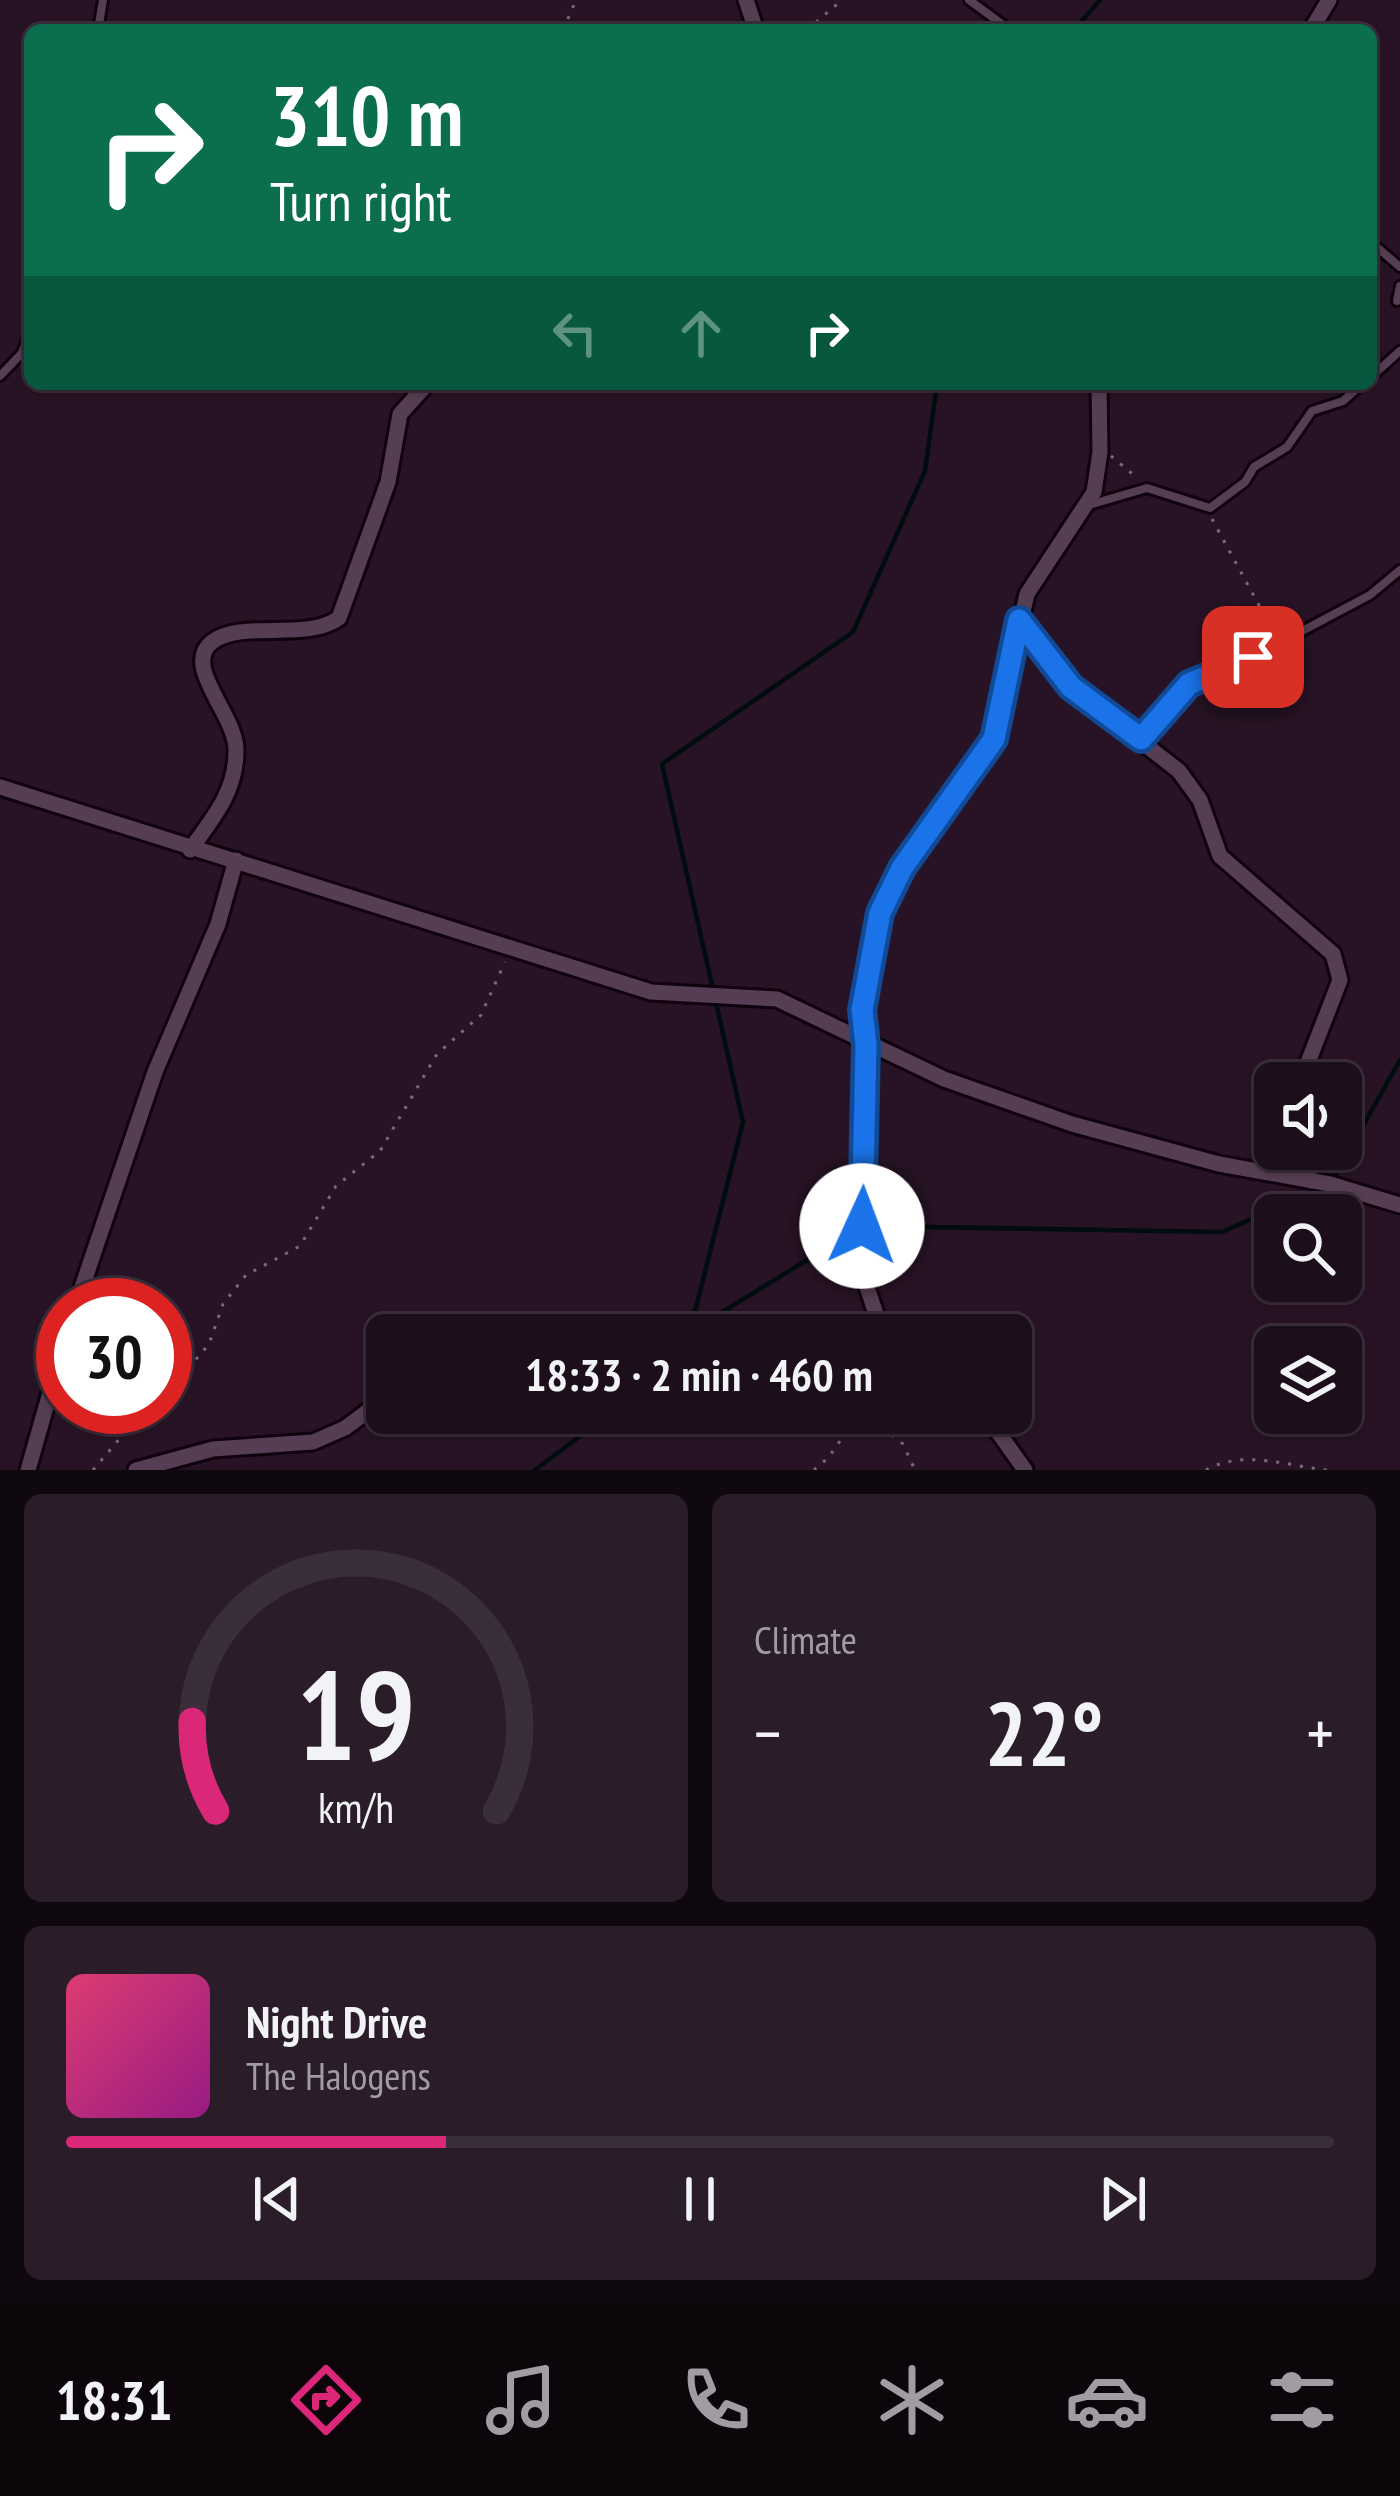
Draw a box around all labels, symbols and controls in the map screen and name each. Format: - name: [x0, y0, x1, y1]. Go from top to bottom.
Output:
- text: 310 m: [270, 60, 463, 169]
- icon: right: [72, 72, 228, 228]
- text: Turn right: [270, 166, 451, 236]
- icon: left: [542, 300, 608, 366]
- icon: ahead: [668, 300, 734, 366]
- icon: right: [794, 300, 860, 366]
- pin: [1202, 606, 1304, 708]
- icon: arrive: [1220, 624, 1286, 690]
- map controls: [1254, 1062, 1362, 1434]
- button: sound: [1254, 1062, 1362, 1170]
- position arrow: [799, 1163, 925, 1289]
- button: search: [1254, 1194, 1362, 1302]
- speed limit sign: 30: [36, 1278, 192, 1434]
- button: layers: [1254, 1326, 1362, 1434]
- text: 18:33 · 2 min · 460 m: [525, 1345, 873, 1403]
- text: Climate: [754, 1614, 857, 1665]
- text: 19: [296, 1633, 416, 1794]
- text: 22°: [985, 1674, 1103, 1791]
- text: −: [754, 1690, 781, 1775]
- text: +: [1307, 1690, 1334, 1775]
- text: km/h: [318, 1779, 394, 1835]
- text: Night Drive: [246, 1992, 427, 2050]
- text: The Halogens: [246, 2050, 431, 2101]
- icon: previous: [244, 2166, 310, 2232]
- icon: pause: [667, 2166, 733, 2232]
- icon: next: [1090, 2166, 1156, 2232]
- icon: directions: [284, 2358, 368, 2442]
- icon: music: [479, 2358, 563, 2442]
- icon: phone: [674, 2358, 758, 2442]
- icon: climate: [870, 2358, 954, 2442]
- icon: car: [1065, 2358, 1149, 2442]
- icon: filters: [1260, 2358, 1344, 2442]
- text: 18:31: [56, 2365, 172, 2435]

